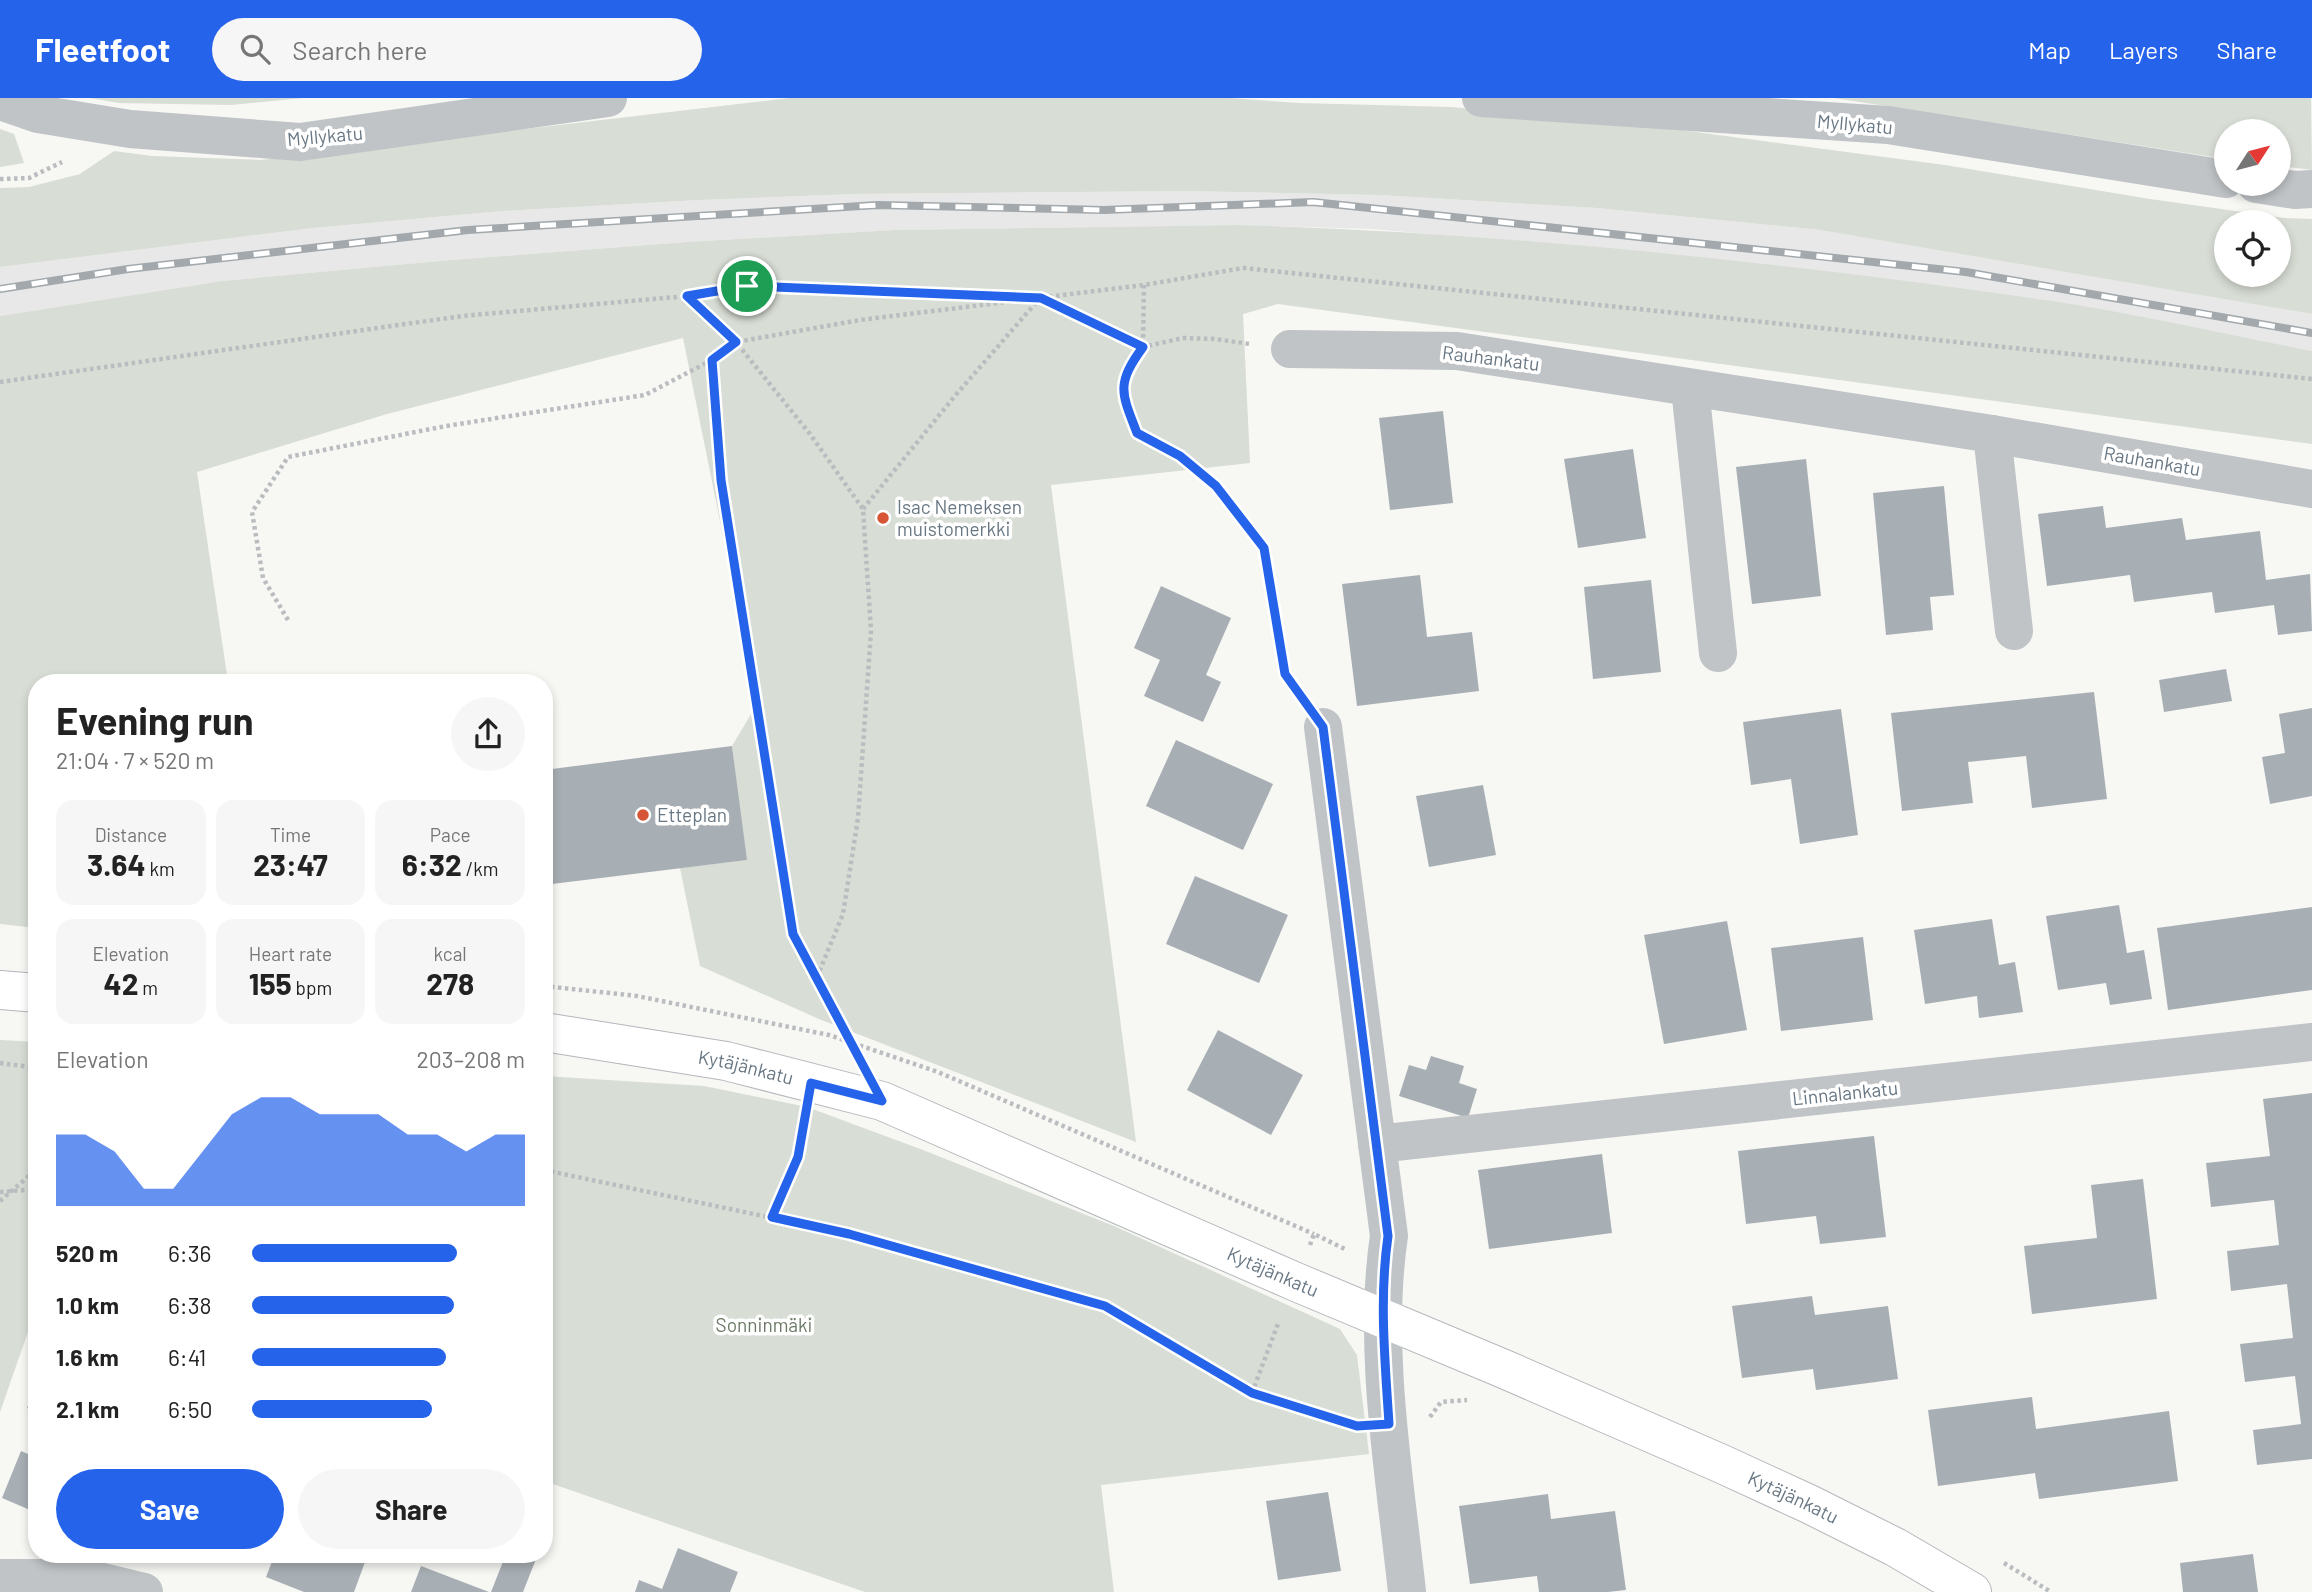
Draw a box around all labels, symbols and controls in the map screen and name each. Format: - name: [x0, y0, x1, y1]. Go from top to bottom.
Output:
- search box: [212, 18, 702, 81]
- text: Fleetfoot: [35, 29, 170, 69]
- icon: search: [236, 30, 274, 68]
- text: Search here: [292, 34, 427, 65]
- text: Map: [2028, 35, 2071, 64]
- text: Layers: [2109, 35, 2178, 64]
- text: Share: [2216, 35, 2277, 64]
- street label: Myllykatu: [1816, 109, 1894, 138]
- north arrow: [2214, 119, 2291, 196]
- map controls: [2214, 119, 2291, 287]
- street label: Myllykatu: [286, 121, 364, 150]
- button: locate: [2214, 210, 2291, 287]
- pin: [717, 256, 777, 316]
- icon: arrive: [728, 267, 766, 305]
- street label: Rauhankatu: [1441, 340, 1541, 375]
- street label: Rauhankatu: [2102, 441, 2202, 480]
- place label: Isac Nemeksen muistomerkki: [897, 495, 1022, 540]
- marker: Isac Nemeksen muistomerkki: [875, 510, 891, 526]
- text: Evening run: [56, 697, 254, 743]
- button: share: [451, 697, 525, 771]
- text: 21:04 · 7 × 520 m: [56, 746, 214, 774]
- place label: Etteplan: [657, 803, 727, 826]
- marker: Etteplan: [635, 807, 651, 823]
- text: Distance: [95, 823, 167, 846]
- text: Time: [270, 823, 311, 846]
- text: Pace: [430, 823, 471, 846]
- text: 3.64: [87, 846, 146, 882]
- text: 23:47: [253, 846, 328, 882]
- text: 6:32: [402, 846, 462, 882]
- text: km: [146, 857, 175, 880]
- text: /km: [462, 857, 499, 880]
- text: Elevation: [93, 942, 169, 965]
- text: Heart rate: [249, 942, 332, 965]
- text: kcal: [434, 942, 467, 965]
- text: 42: [104, 965, 139, 1001]
- text: 155: [249, 965, 292, 1001]
- text: 278: [426, 965, 474, 1001]
- text: m: [139, 976, 158, 999]
- text: bpm: [292, 976, 332, 999]
- text: Elevation: [56, 1045, 149, 1073]
- text: 203–208 m: [417, 1045, 525, 1073]
- street label: Kytäjänkatu: [697, 1045, 796, 1089]
- street label: Linnalankatu: [1791, 1076, 1899, 1109]
- text: 520 m: [56, 1239, 118, 1267]
- text: 6:36: [168, 1239, 211, 1267]
- street label: Kytäjänkatu: [1224, 1241, 1322, 1301]
- text: 1.0 km: [56, 1291, 119, 1319]
- text: 6:38: [168, 1291, 211, 1319]
- park label: Sonninmäki: [716, 1313, 812, 1336]
- text: 1.6 km: [56, 1343, 119, 1371]
- text: 6:41: [168, 1343, 206, 1371]
- text: 2.1 km: [56, 1395, 119, 1423]
- text: 6:50: [168, 1395, 212, 1423]
- street label: Kytäjänkatu: [1745, 1466, 1843, 1528]
- button: Save: [56, 1469, 284, 1549]
- button: Share: [298, 1469, 525, 1549]

